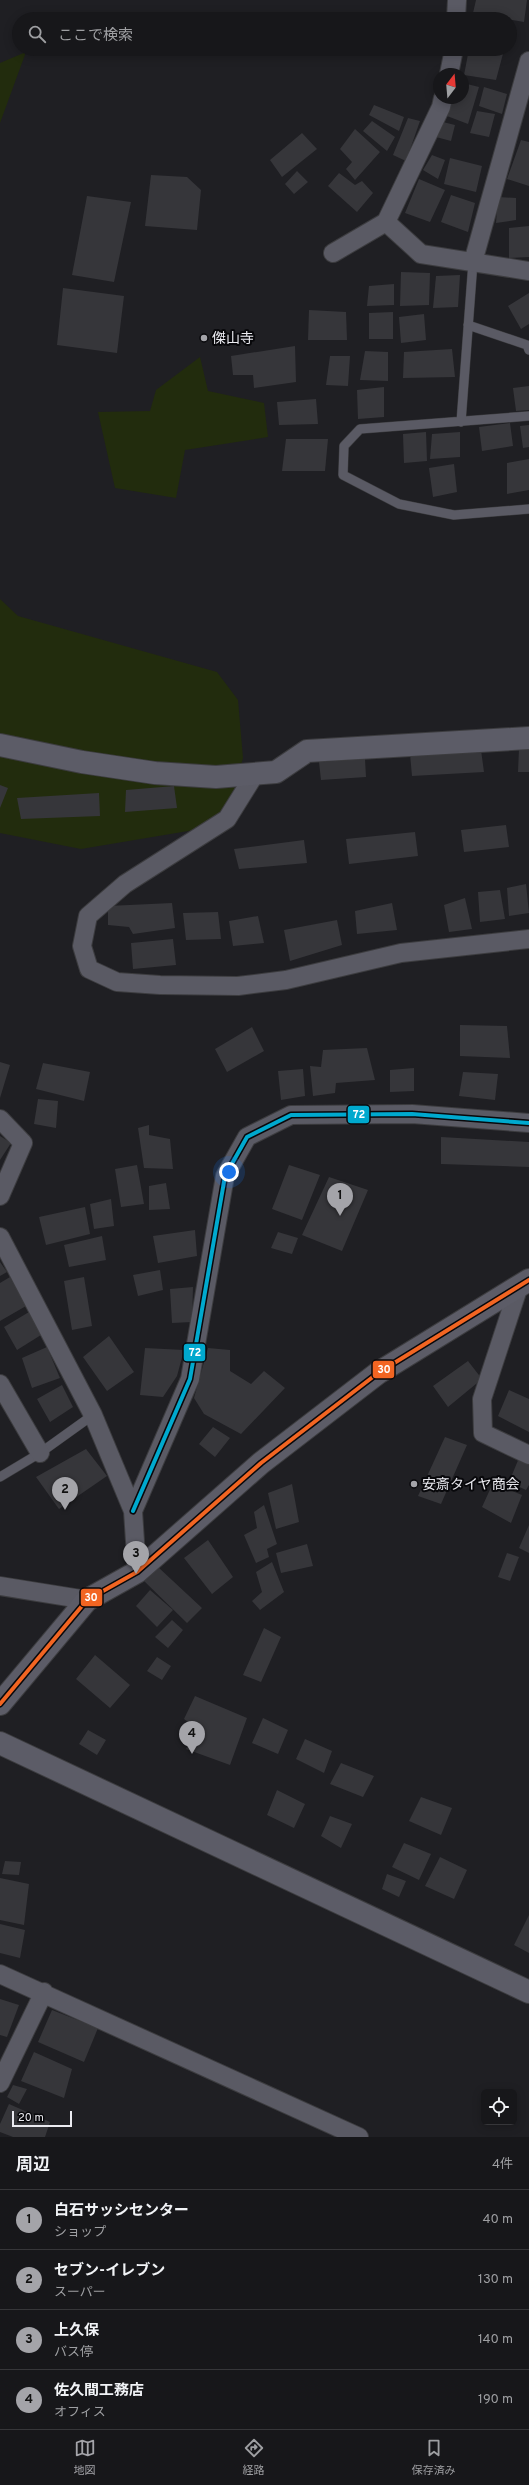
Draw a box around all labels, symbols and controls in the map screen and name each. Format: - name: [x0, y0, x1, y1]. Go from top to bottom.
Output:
- search box: [12, 12, 517, 56]
- icon: search: [26, 23, 48, 45]
- text: ここで検索: [58, 27, 133, 46]
- north arrow: [433, 68, 469, 104]
- place label: 傑山寺: [212, 330, 254, 348]
- marker: 傑山寺: [199, 333, 209, 343]
- line badge: 72: [347, 1105, 370, 1124]
- text: 72: [353, 1108, 365, 1122]
- your location: [219, 1162, 239, 1182]
- pin: 1: [327, 1183, 353, 1216]
- line badge: 72: [183, 1343, 206, 1362]
- text: 72: [189, 1346, 201, 1360]
- line badge: 30: [372, 1360, 395, 1379]
- text: 30: [377, 1363, 391, 1377]
- pin: 2: [52, 1477, 78, 1510]
- place label: 安斎タイヤ商会: [422, 1477, 520, 1494]
- marker: 安斎タイヤ商会: [409, 1479, 419, 1489]
- pin: 3: [123, 1541, 149, 1574]
- line badge: 30: [80, 1588, 103, 1607]
- text: 30: [84, 1591, 98, 1605]
- pin: 4: [179, 1721, 205, 1754]
- map controls: [481, 2089, 517, 2125]
- button: locate: [481, 2089, 517, 2125]
- scale bar: [12, 2109, 72, 2128]
- text: 20 m: [18, 2111, 44, 2125]
- text: 周辺: [16, 2155, 50, 2177]
- text: 4件: [492, 2157, 513, 2173]
- text: 白石サッシセンター: [54, 2202, 189, 2221]
- text: 1: [26, 2212, 32, 2228]
- text: 40 m: [483, 2212, 513, 2228]
- text: ショップ: [54, 2225, 106, 2241]
- text: セブン-イレブン: [54, 2262, 165, 2281]
- text: 2: [25, 2272, 33, 2288]
- text: 130 m: [478, 2272, 513, 2288]
- text: スーパー: [54, 2285, 106, 2301]
- text: 上久保: [54, 2322, 99, 2341]
- text: 3: [25, 2332, 33, 2348]
- text: 140 m: [478, 2332, 513, 2348]
- text: バス停: [54, 2345, 93, 2361]
- text: 佐久間工務店: [54, 2382, 144, 2401]
- text: 4: [25, 2392, 33, 2408]
- text: 190 m: [478, 2392, 513, 2408]
- text: オフィス: [54, 2405, 106, 2421]
- tab: 地図: [74, 2437, 96, 2478]
- tab: 経路: [243, 2437, 265, 2478]
- tab: 保存済み: [412, 2437, 456, 2478]

